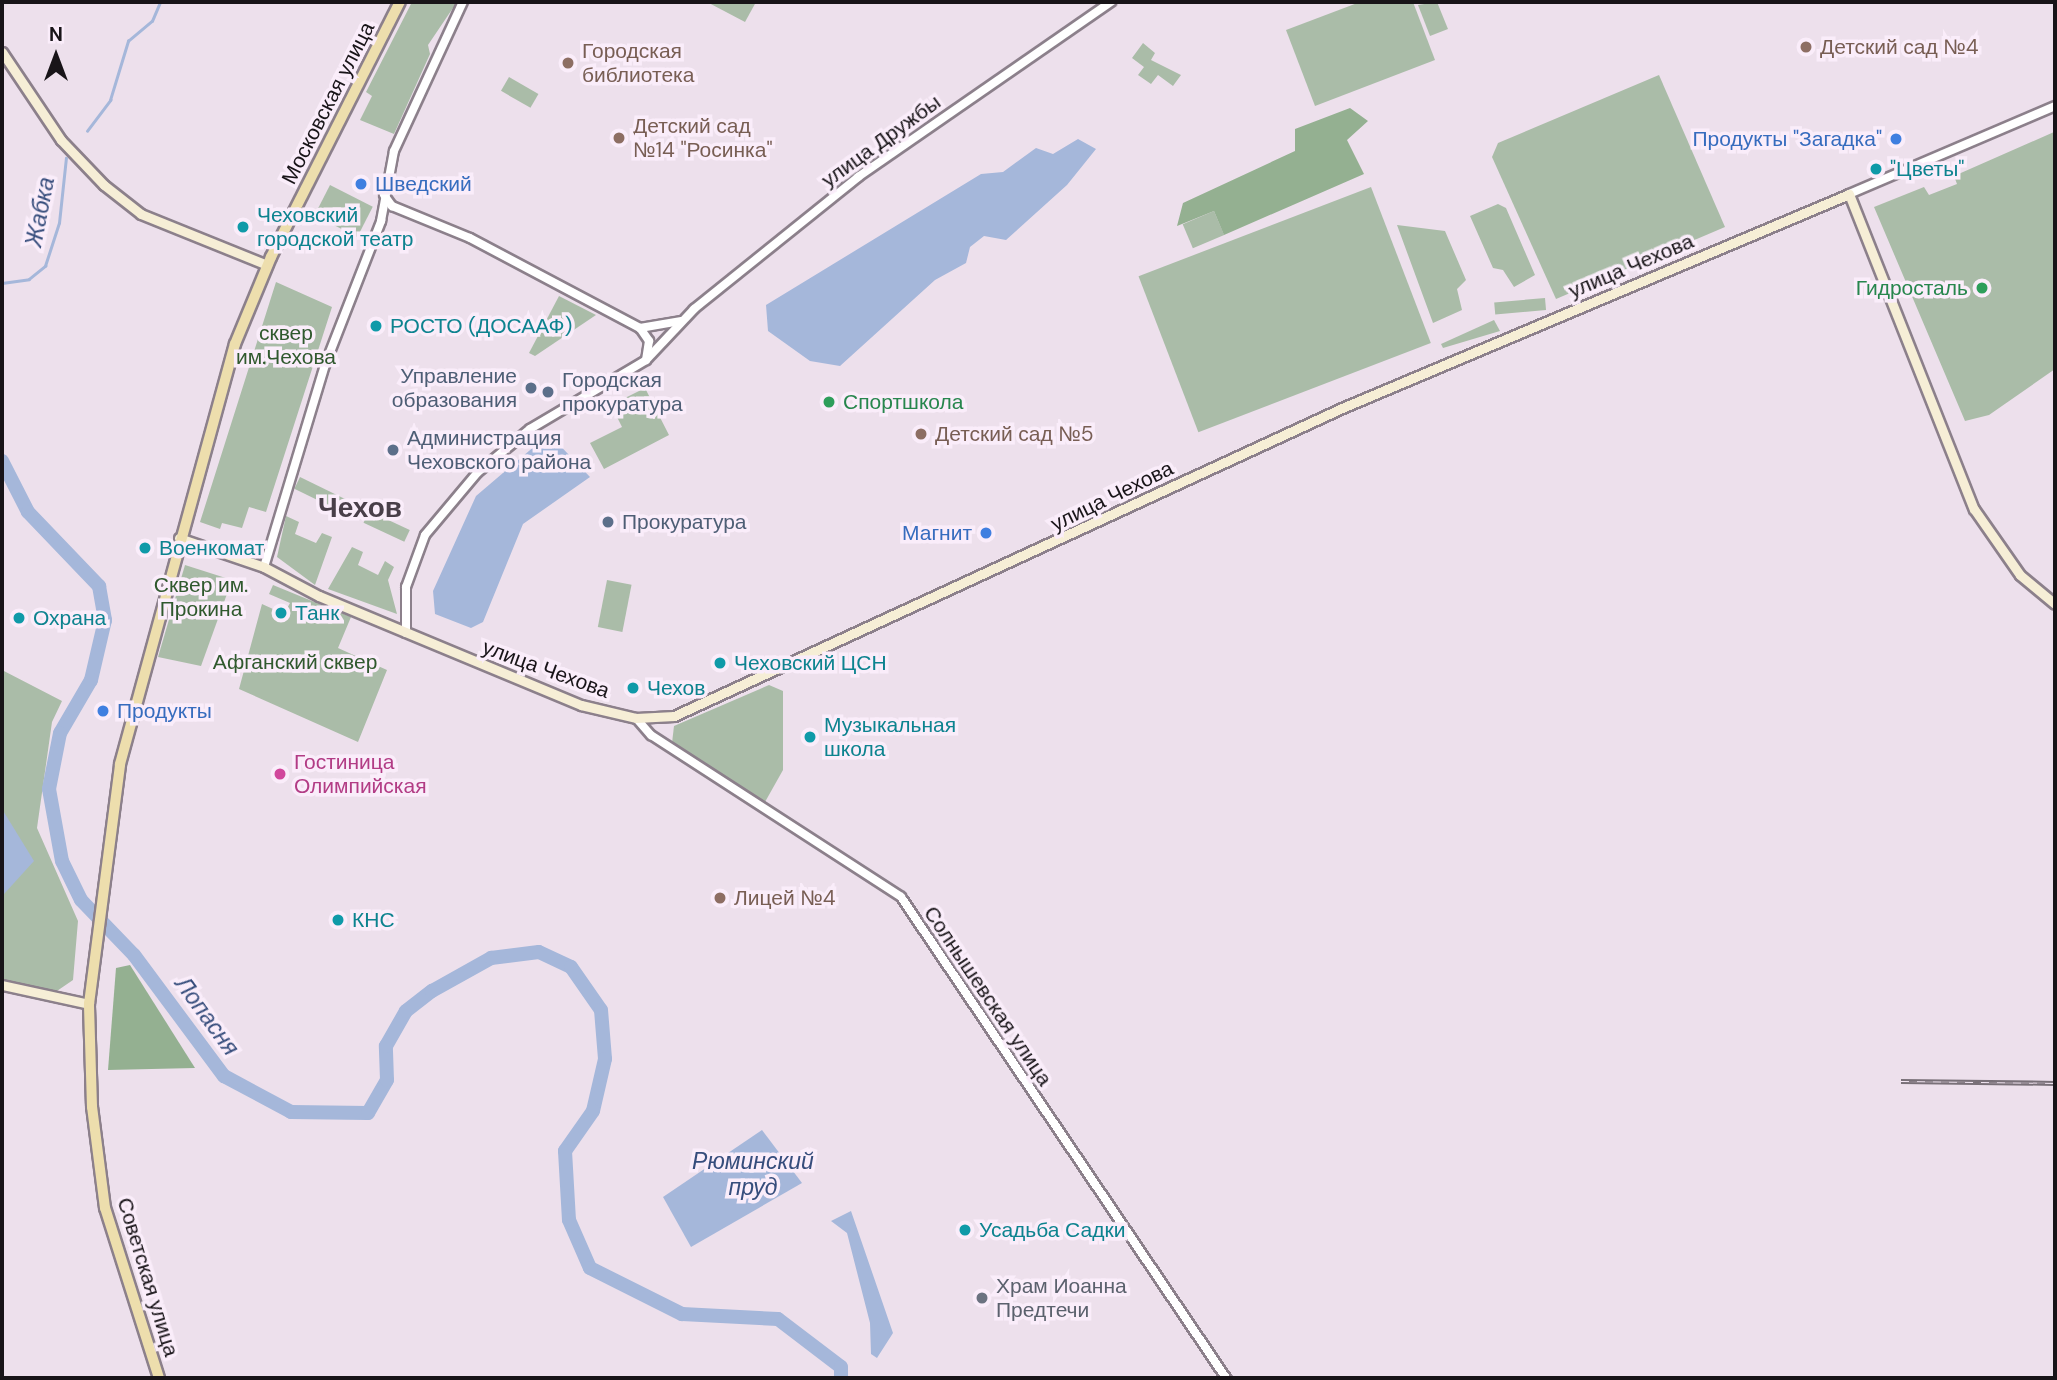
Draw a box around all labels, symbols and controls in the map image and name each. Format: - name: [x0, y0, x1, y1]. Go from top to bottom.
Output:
- street label: Московская улица: [276, 18, 380, 188]
- north arrow: [21, 21, 91, 91]
- text: N: [49, 22, 63, 47]
- place label: Детский сад №4: [1820, 34, 1979, 60]
- place label: Городская библиотека: [582, 38, 694, 88]
- marker: Детский сад №4: [1798, 39, 1814, 55]
- marker: Городская библиотека: [560, 55, 576, 71]
- street label: улица Дружбы: [817, 89, 945, 193]
- place label: Детский сад №14 "Росинка": [633, 113, 773, 163]
- place label: Продукты "Загадка": [1692, 126, 1882, 152]
- marker: Детский сад №14 "Росинка": [611, 130, 627, 146]
- marker: Продукты "Загадка": [1888, 131, 1904, 147]
- place label: "Цветы": [1890, 156, 1964, 182]
- marker: "Цветы": [1868, 161, 1884, 177]
- place label: Шведский: [375, 171, 472, 197]
- water label: Жабка: [20, 175, 60, 249]
- marker: Шведский: [353, 176, 369, 192]
- place label: Чеховский городской театр: [257, 202, 414, 252]
- marker: Чеховский городской театр: [235, 219, 251, 235]
- street label: улица Чехова: [1565, 228, 1697, 304]
- place label: Гидросталь: [1856, 275, 1968, 301]
- marker: Гидросталь: [1974, 280, 1990, 296]
- place label: РОСТО (ДОСААФ): [390, 313, 572, 339]
- marker: РОСТО (ДОСААФ): [368, 318, 384, 334]
- park label: сквер им.Чехова: [236, 320, 336, 370]
- place label: Управление образования: [392, 363, 517, 413]
- place label: Городская прокуратура: [562, 367, 683, 417]
- marker: Управление образования: [523, 380, 539, 396]
- marker: Городская прокуратура: [540, 384, 556, 400]
- place label: Спортшкола: [843, 389, 963, 415]
- marker: Спортшкола: [821, 394, 837, 410]
- place label: Детский сад №5: [935, 421, 1094, 447]
- place label: Администрация Чеховского района: [407, 425, 591, 475]
- marker: Детский сад №5: [913, 426, 929, 442]
- marker: Администрация Чеховского района: [385, 442, 401, 458]
- street label: улица Чехова: [1047, 456, 1177, 536]
- district label: Чехов: [318, 491, 402, 525]
- place label: Прокуратура: [622, 509, 747, 535]
- marker: Прокуратура: [600, 514, 616, 530]
- place label: Магнит: [902, 520, 972, 546]
- marker: Магнит: [978, 525, 994, 541]
- place label: Военкомат: [159, 535, 264, 561]
- marker: Военкомат: [137, 540, 153, 556]
- park label: Сквер им. Прокина: [154, 572, 248, 622]
- place label: Танк: [295, 600, 339, 626]
- place label: Охрана: [33, 605, 106, 631]
- marker: Танк: [273, 605, 289, 621]
- marker: Охрана: [11, 610, 27, 626]
- street label: улица Чехова: [479, 634, 613, 704]
- park label: Афганский сквер: [213, 649, 377, 675]
- place label: Чеховский ЦСН: [734, 650, 887, 676]
- marker: Чеховский ЦСН: [712, 655, 728, 671]
- place label: Чехов: [647, 675, 705, 701]
- marker: Чехов: [625, 680, 641, 696]
- place label: Продукты: [117, 698, 212, 724]
- marker: Продукты: [95, 703, 111, 719]
- place label: Музыкальная школа: [824, 712, 956, 762]
- marker: Музыкальная школа: [802, 729, 818, 745]
- place label: Гостиница Олимпийская: [294, 749, 427, 799]
- marker: Гостиница Олимпийская: [272, 766, 288, 782]
- place label: Лицей №4: [734, 885, 836, 911]
- marker: Лицей №4: [712, 890, 728, 906]
- street label: Солнышевская улица: [918, 901, 1058, 1091]
- place label: КНС: [352, 907, 395, 933]
- marker: КНС: [330, 912, 346, 928]
- water label: Лопасня: [169, 971, 245, 1061]
- water label: Рюминский пруд: [692, 1147, 814, 1201]
- street label: Советская улица: [112, 1195, 184, 1359]
- place label: Усадьба Садки: [979, 1217, 1125, 1243]
- marker: Усадьба Садки: [957, 1222, 973, 1238]
- place label: Храм Иоанна Предтечи: [996, 1273, 1127, 1323]
- marker: Храм Иоанна Предтечи: [974, 1290, 990, 1306]

